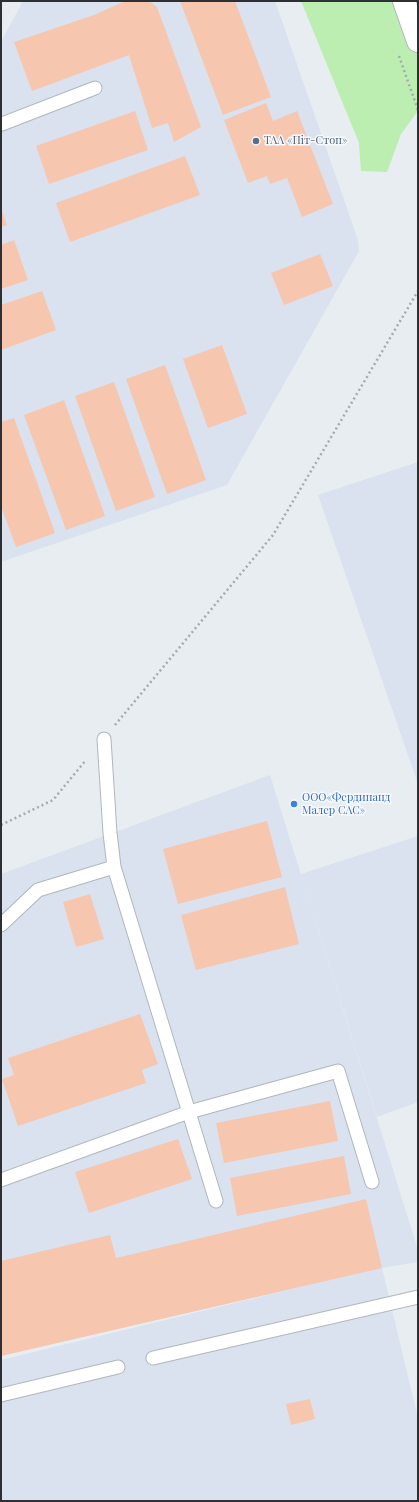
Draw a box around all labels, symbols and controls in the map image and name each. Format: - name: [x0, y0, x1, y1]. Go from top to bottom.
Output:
- place label: ТАА «Піт-Стоп»: [264, 134, 347, 148]
- marker: ТАА «Піт-Стоп»: [251, 136, 261, 146]
- place label: ООО«Фердинанд Малер САС»: [302, 791, 390, 817]
- marker: ООО«Фердинанд Малер САС»: [289, 799, 299, 809]

